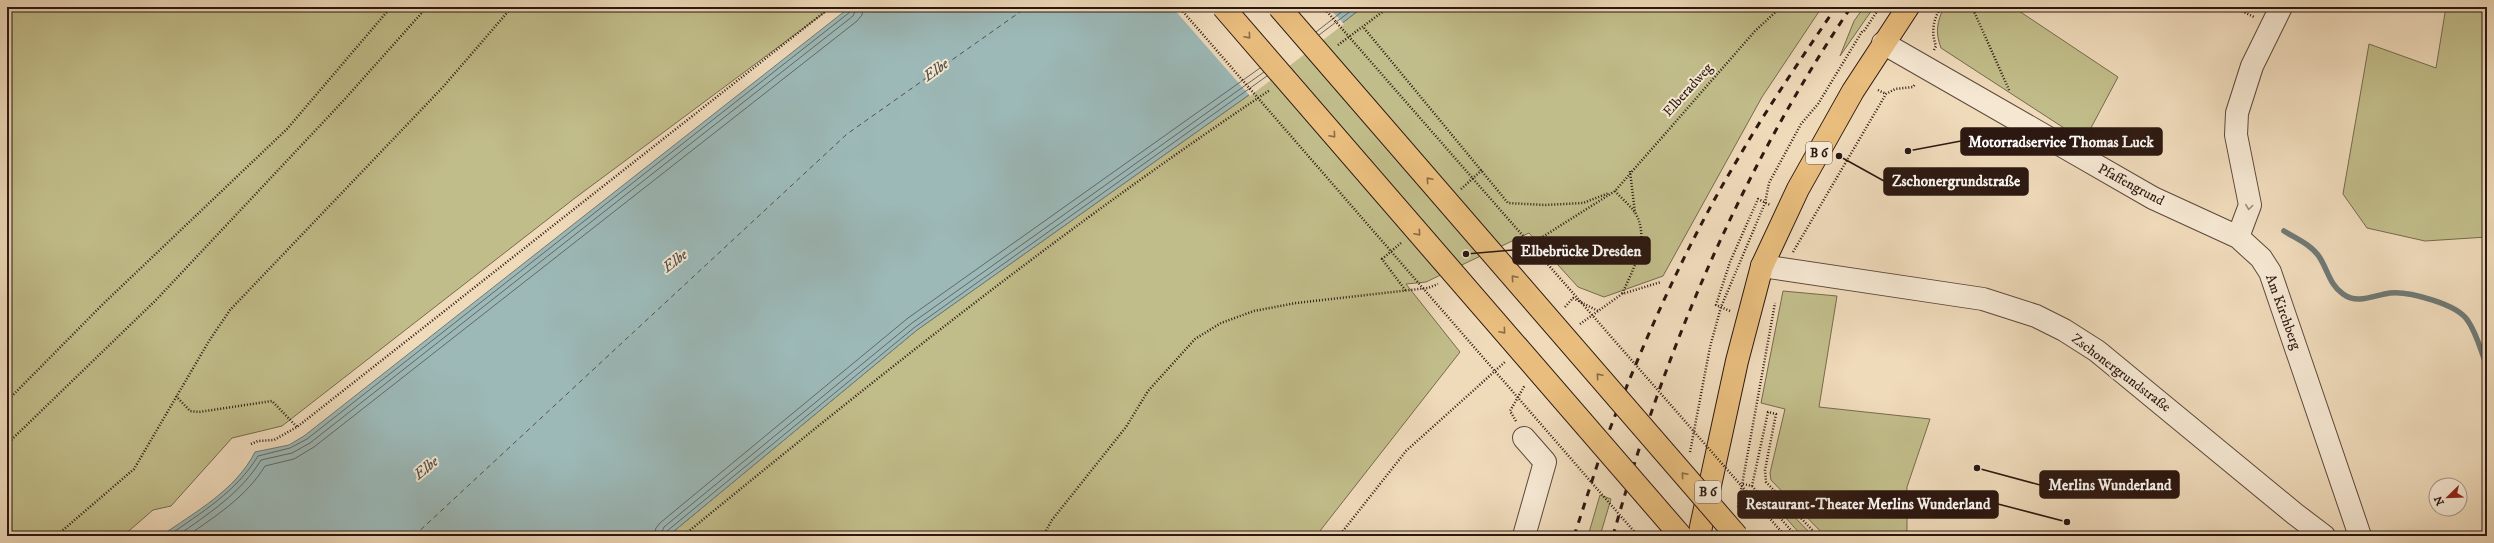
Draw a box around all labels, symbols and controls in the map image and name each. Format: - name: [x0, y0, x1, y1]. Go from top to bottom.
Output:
- one-way arrow: [1243, 32, 1250, 39]
- water label: Elbe: [919, 54, 953, 86]
- street label: Elberadweg: [1659, 59, 1717, 121]
- callout: Motorradservice Thomas Luck: [1961, 128, 2162, 155]
- one-way arrow: [1329, 130, 1336, 137]
- text: Motorradservice Thomas Luck: [1968, 133, 2154, 152]
- road number: B 6: [1806, 142, 1832, 164]
- street label: Pfaffengrund: [2095, 160, 2167, 210]
- callout: Zschonergrundstraße: [1884, 168, 2028, 195]
- text: Zschonergrundstraße: [1892, 172, 2021, 191]
- one-way arrow: [1427, 177, 1434, 185]
- one-way arrow: [2244, 204, 2253, 210]
- one-way arrow: [1414, 228, 1421, 236]
- callout: Elbebrücke Dresden: [1513, 237, 1650, 264]
- text: Elbebrücke Dresden: [1521, 242, 1642, 261]
- water label: Elbe: [658, 245, 692, 277]
- street label: Am Kirchberg: [2261, 272, 2305, 352]
- one-way arrow: [1512, 275, 1519, 283]
- one-way arrow: [1499, 327, 1506, 334]
- street label: Zschonergrundstraße: [2068, 330, 2174, 416]
- one-way arrow: [1597, 374, 1604, 381]
- water label: Elbe: [409, 452, 443, 484]
- callout: Merlins Wunderland: [2040, 471, 2179, 498]
- one-way arrow: [1682, 472, 1689, 479]
- text: Merlins Wunderland: [2048, 476, 2172, 495]
- north arrow: [2428, 477, 2468, 517]
- road number: B 6: [1695, 481, 1721, 503]
- callout: Restaurant-Theater Merlins Wunderland: [1738, 491, 1998, 518]
- text: N: [2432, 494, 2448, 507]
- text: Restaurant-Theater Merlins Wunderland: [1746, 495, 1991, 514]

